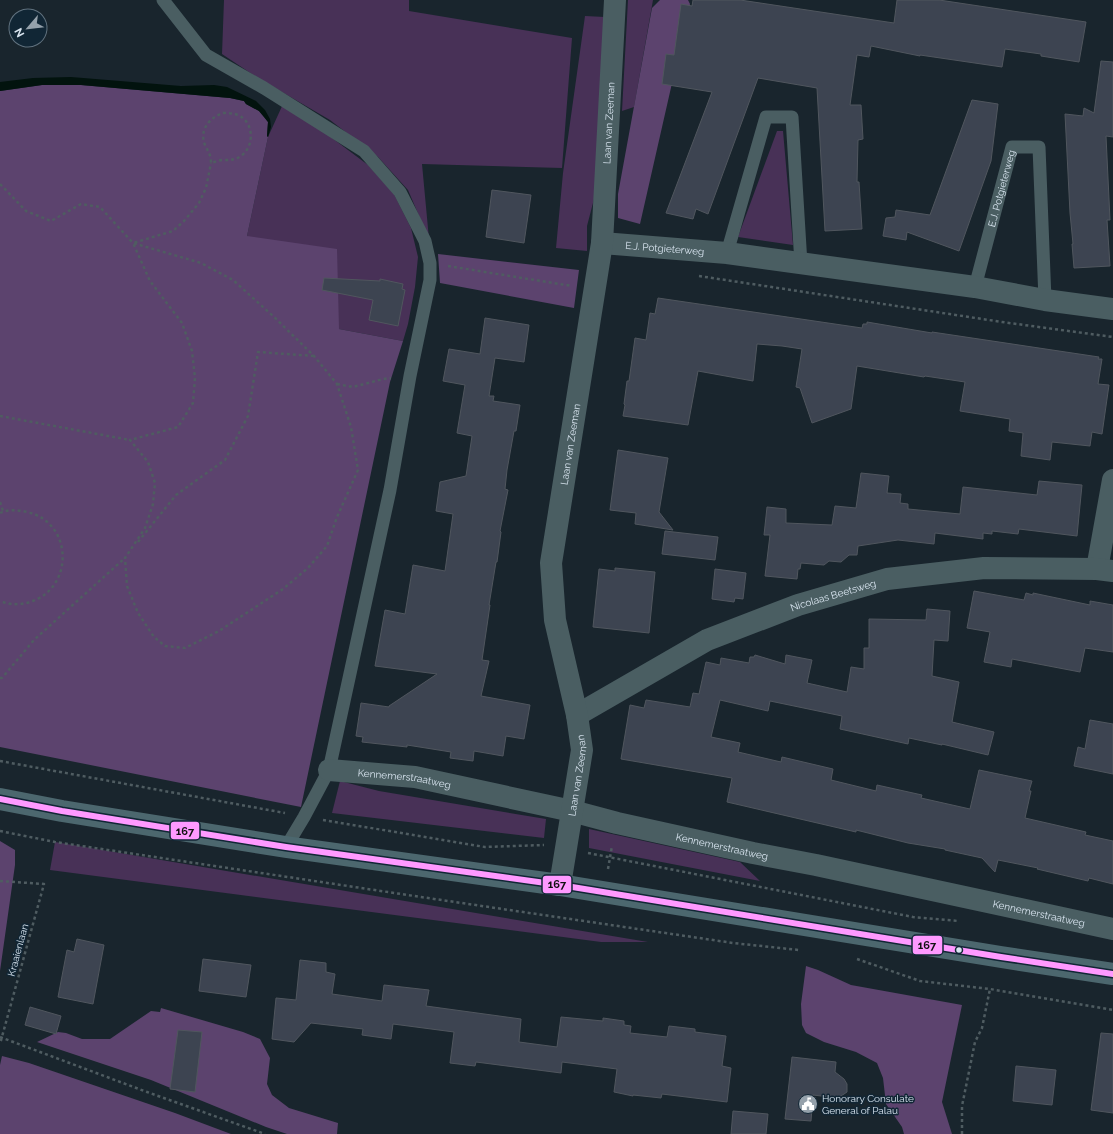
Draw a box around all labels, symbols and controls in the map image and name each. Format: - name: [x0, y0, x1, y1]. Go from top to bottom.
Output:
- north arrow: [8, 8, 48, 48]
- text: N: [12, 26, 27, 39]
- street label: Laan van Zeeman: [601, 81, 616, 164]
- street label: E.J. Potgieterweg: [986, 149, 1017, 228]
- street label: E.J. Potgieterweg: [625, 239, 705, 257]
- street label: Laan van Zeeman: [558, 403, 582, 486]
- street label: Nicolaas Beetsweg: [789, 577, 877, 613]
- street label: Laan van Zeeman: [566, 734, 588, 817]
- street label: Kennemerstraatweg: [357, 767, 452, 790]
- line badge: 167: [170, 821, 200, 840]
- text: 167: [176, 825, 195, 838]
- street label: Kennemerstraatweg: [675, 831, 769, 861]
- line badge: 167: [542, 875, 572, 894]
- text: 167: [548, 878, 567, 891]
- street label: Kennemerstraatweg: [992, 898, 1086, 928]
- street label: Kraaienlaan: [6, 922, 30, 978]
- line badge: 167: [912, 935, 943, 955]
- text: 167: [918, 939, 937, 952]
- unlabelled marker: [954, 945, 964, 955]
- public building icon: Honorary Consulate General of Palau: [797, 1093, 819, 1115]
- place label: Honorary Consulate General of Palau: [822, 1093, 914, 1116]

